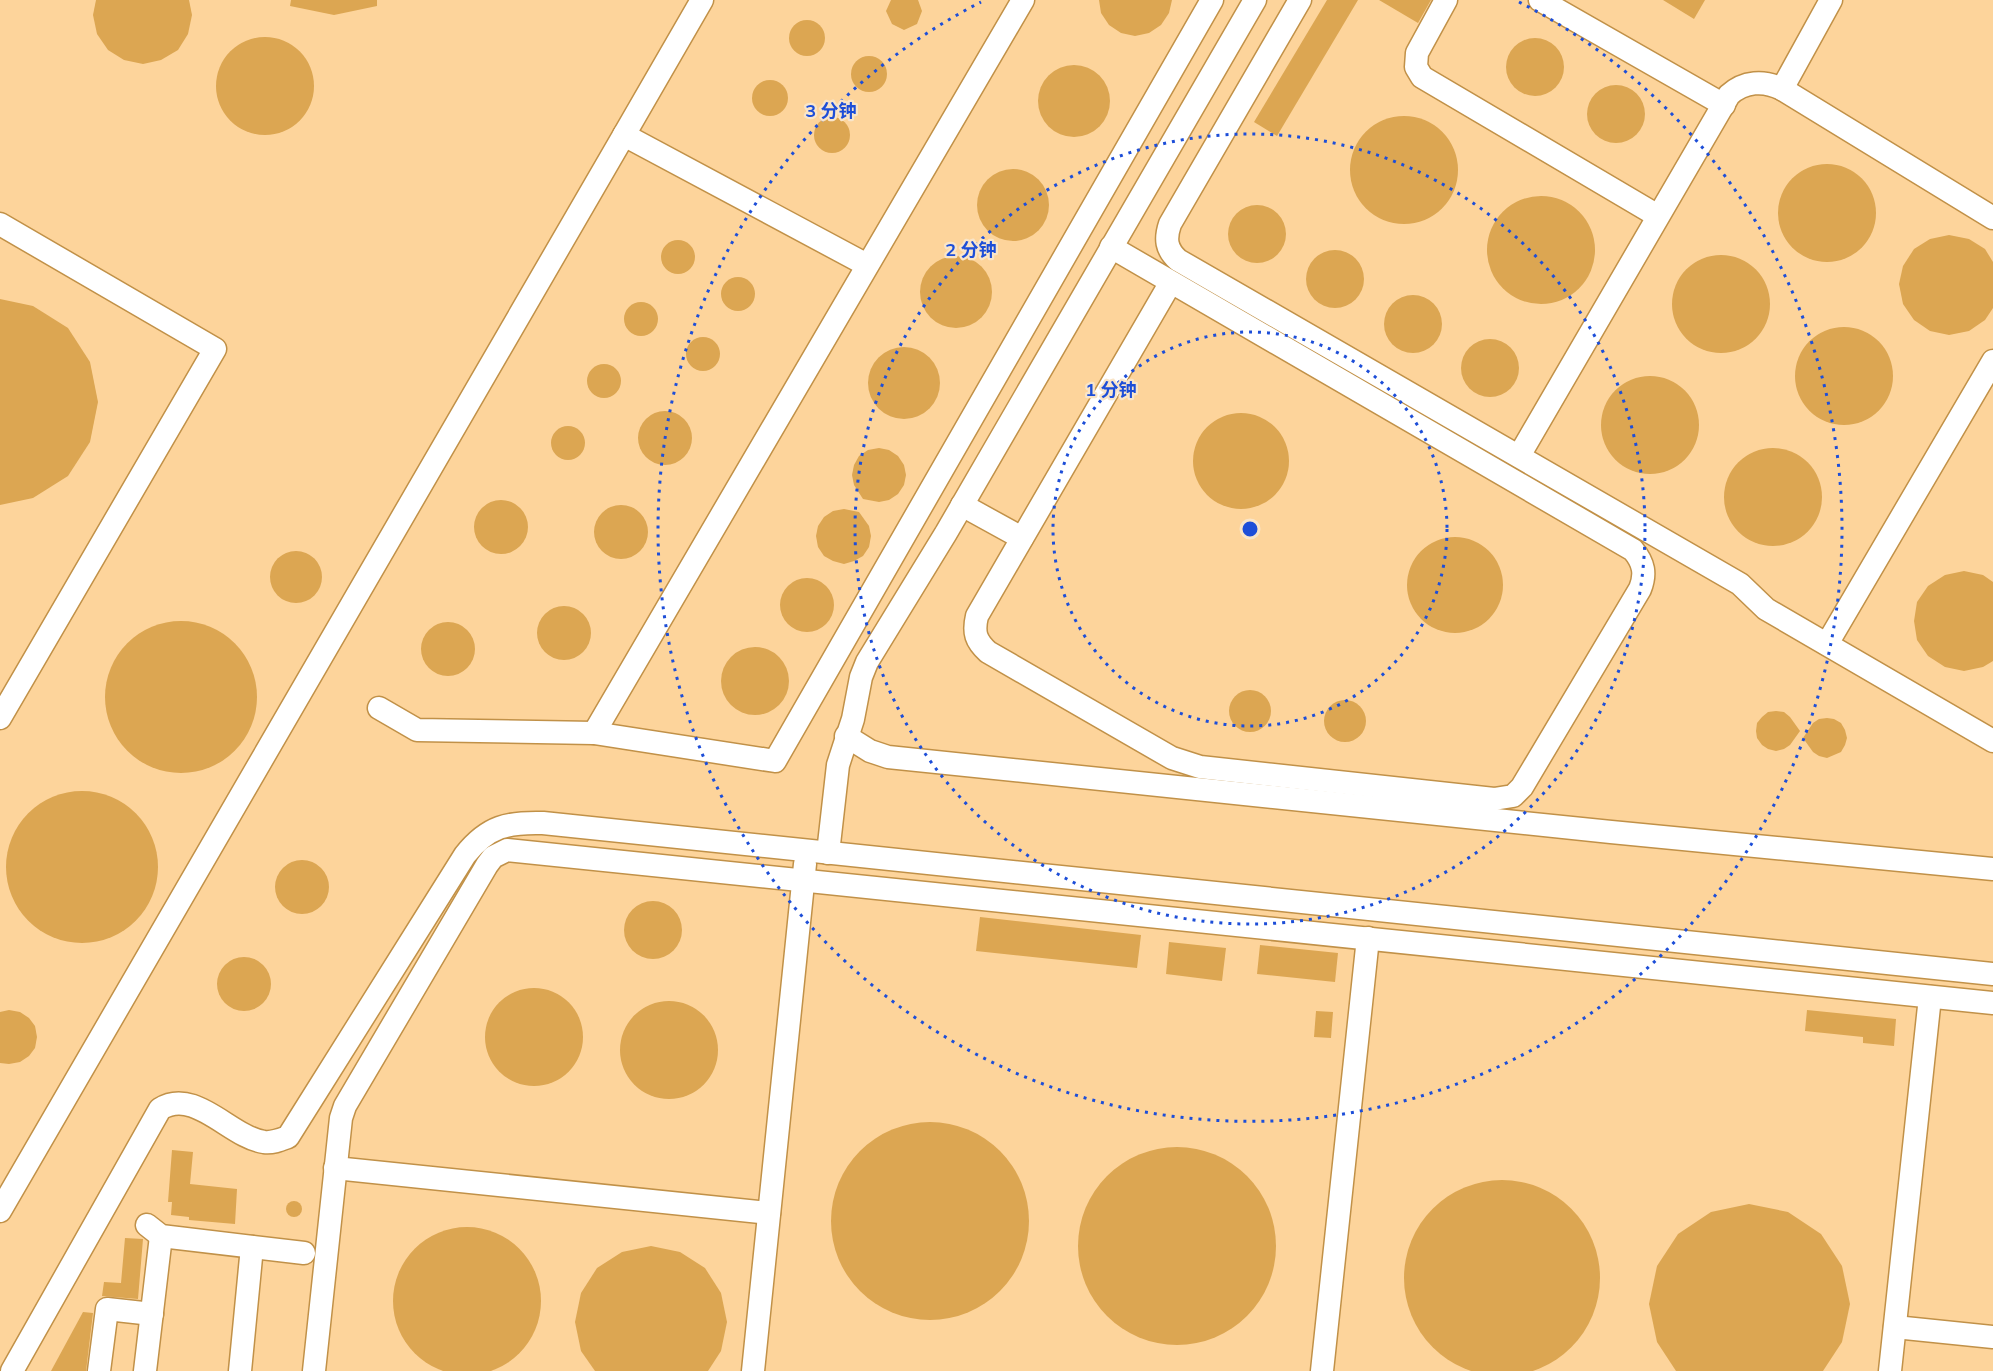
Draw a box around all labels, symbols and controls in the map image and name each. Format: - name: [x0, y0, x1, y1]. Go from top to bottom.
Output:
- text: 3 分钟: [805, 99, 857, 122]
- text: 2 分钟: [945, 238, 997, 261]
- text: 1 分钟: [1085, 378, 1137, 401]
- centre of rings: [1240, 519, 1260, 539]

